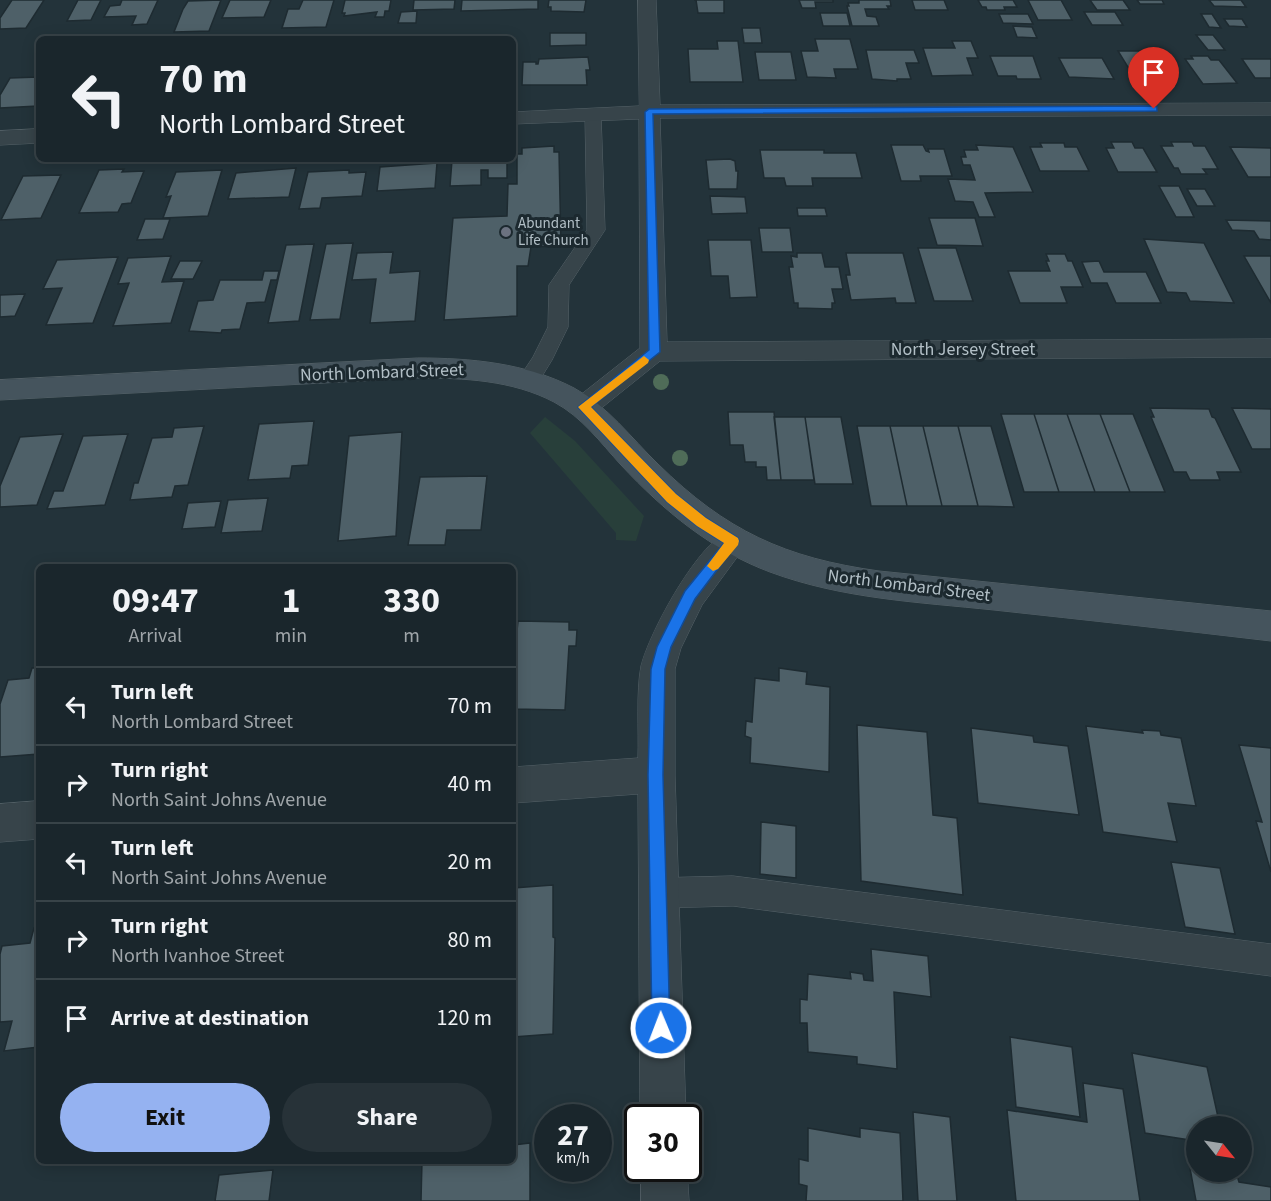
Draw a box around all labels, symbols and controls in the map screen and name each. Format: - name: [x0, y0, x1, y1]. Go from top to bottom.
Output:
- pin: [1128, 47, 1179, 109]
- text: 70 m: [159, 49, 248, 109]
- icon: arrive: [1137, 56, 1170, 89]
- icon: left: [60, 60, 138, 138]
- text: North Lombard Street: [159, 105, 405, 144]
- place label: Abundant Life Church: [518, 213, 589, 251]
- marker: Abundant Life Church: [499, 225, 513, 239]
- street label: North Jersey Street: [891, 337, 1035, 362]
- street label: North Lombard Street: [300, 357, 464, 388]
- street label: North Lombard Street: [826, 563, 992, 608]
- text: 09:47: [112, 575, 199, 626]
- text: 1: [281, 575, 300, 626]
- text: 330: [383, 575, 440, 626]
- text: Arrival: [128, 622, 182, 650]
- text: min: [275, 622, 307, 650]
- text: m: [403, 622, 420, 650]
- text: Turn left: [111, 676, 193, 708]
- icon: left: [60, 690, 93, 723]
- text: 70 m: [447, 690, 492, 722]
- text: North Lombard Street: [111, 708, 293, 736]
- text: Turn right: [111, 754, 208, 786]
- icon: right: [60, 768, 93, 801]
- text: 40 m: [447, 768, 492, 800]
- text: North Saint Johns Avenue: [111, 786, 327, 814]
- text: Turn left: [111, 832, 193, 864]
- icon: left: [60, 846, 93, 879]
- text: 20 m: [447, 846, 492, 878]
- text: North Saint Johns Avenue: [111, 864, 327, 892]
- text: Turn right: [111, 910, 208, 942]
- icon: right: [60, 924, 93, 957]
- text: 80 m: [447, 924, 492, 956]
- text: North Ivanhoe Street: [111, 942, 284, 970]
- position arrow: [629, 996, 693, 1060]
- icon: arrive: [60, 1002, 93, 1035]
- text: Arrive at destination: [111, 1002, 309, 1034]
- text: 120 m: [437, 1002, 492, 1034]
- button: Exit: [60, 1083, 270, 1152]
- button: Share: [282, 1083, 492, 1152]
- speed limit sign: 30: [624, 1104, 702, 1182]
- text: 27: [557, 1114, 589, 1157]
- north arrow: [1186, 1116, 1252, 1182]
- map controls: [1186, 1116, 1252, 1182]
- text: km/h: [556, 1148, 590, 1169]

